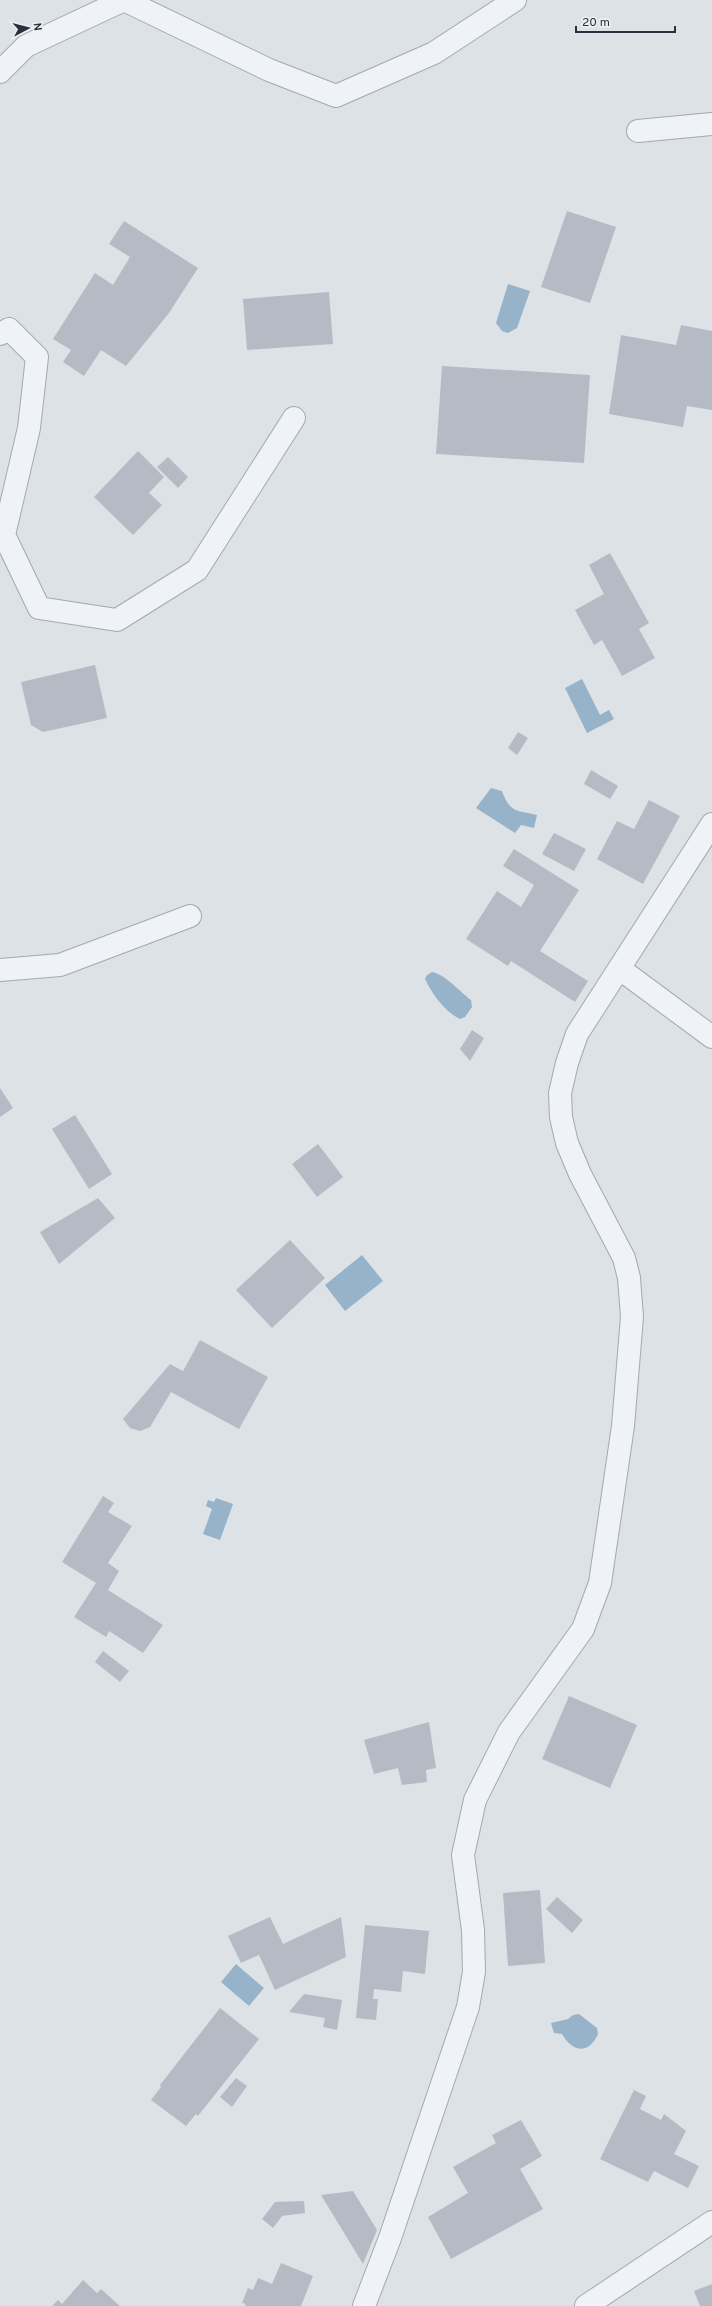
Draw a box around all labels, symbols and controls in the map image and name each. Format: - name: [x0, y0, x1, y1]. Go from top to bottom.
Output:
- north arrow: [8, 8, 48, 48]
- scale bar: [576, 8, 675, 34]
- text: 20 m: [582, 15, 610, 31]
- text: N: [30, 22, 44, 32]

